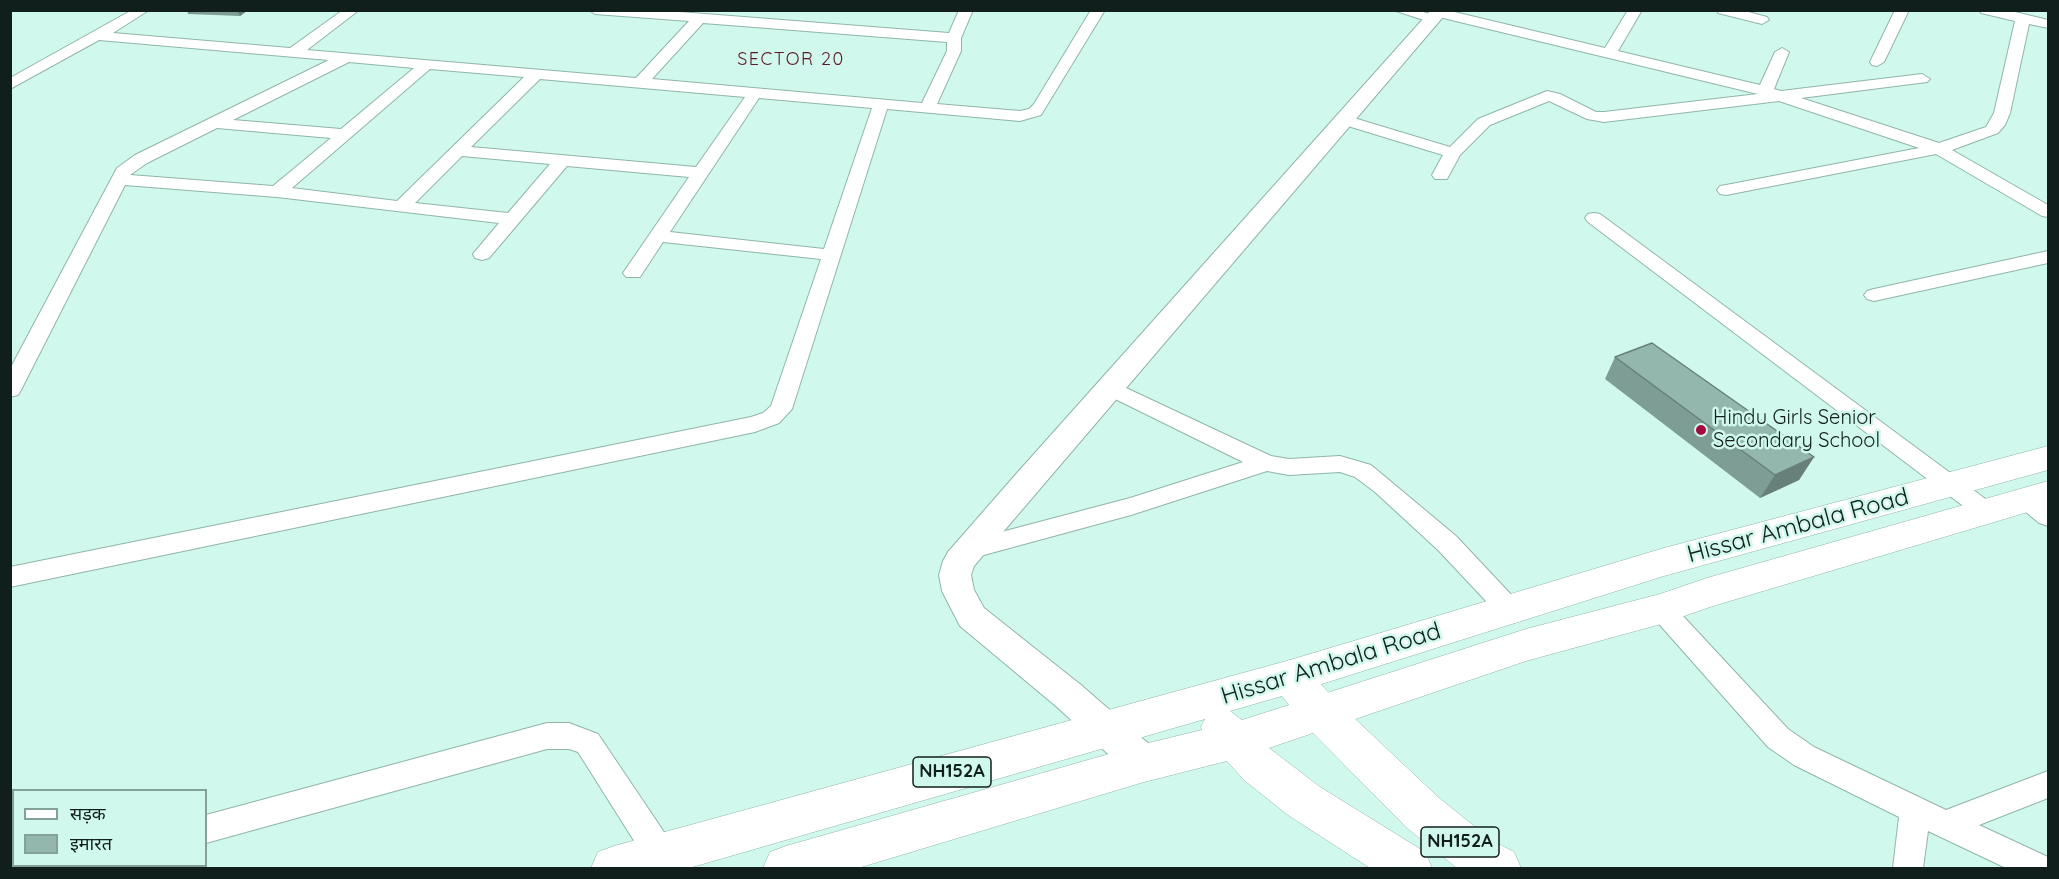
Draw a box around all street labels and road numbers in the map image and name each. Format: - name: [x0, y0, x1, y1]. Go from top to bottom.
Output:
- street label: Hissar Ambala Road: [1684, 483, 1912, 569]
- street label: Hissar Ambala Road: [1218, 617, 1444, 711]
- road number: NH152A: [913, 757, 991, 787]
- road number: NH152A: [1421, 827, 1499, 857]

